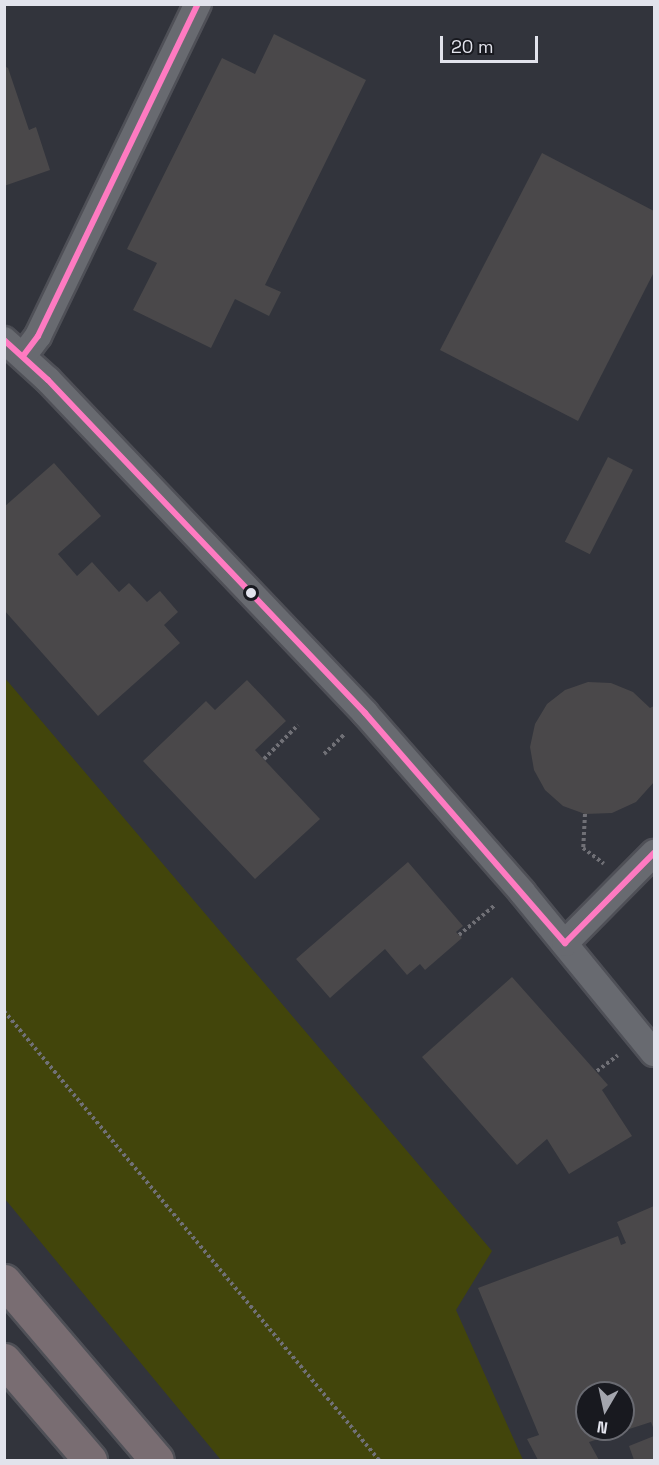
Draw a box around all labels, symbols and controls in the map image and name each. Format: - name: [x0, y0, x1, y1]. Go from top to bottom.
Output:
- scale bar: [443, 24, 540, 62]
- text: 20 m: [451, 35, 494, 58]
- unlabelled marker: [245, 587, 257, 599]
- north arrow: [575, 1381, 635, 1441]
- text: N: [595, 1416, 609, 1439]

